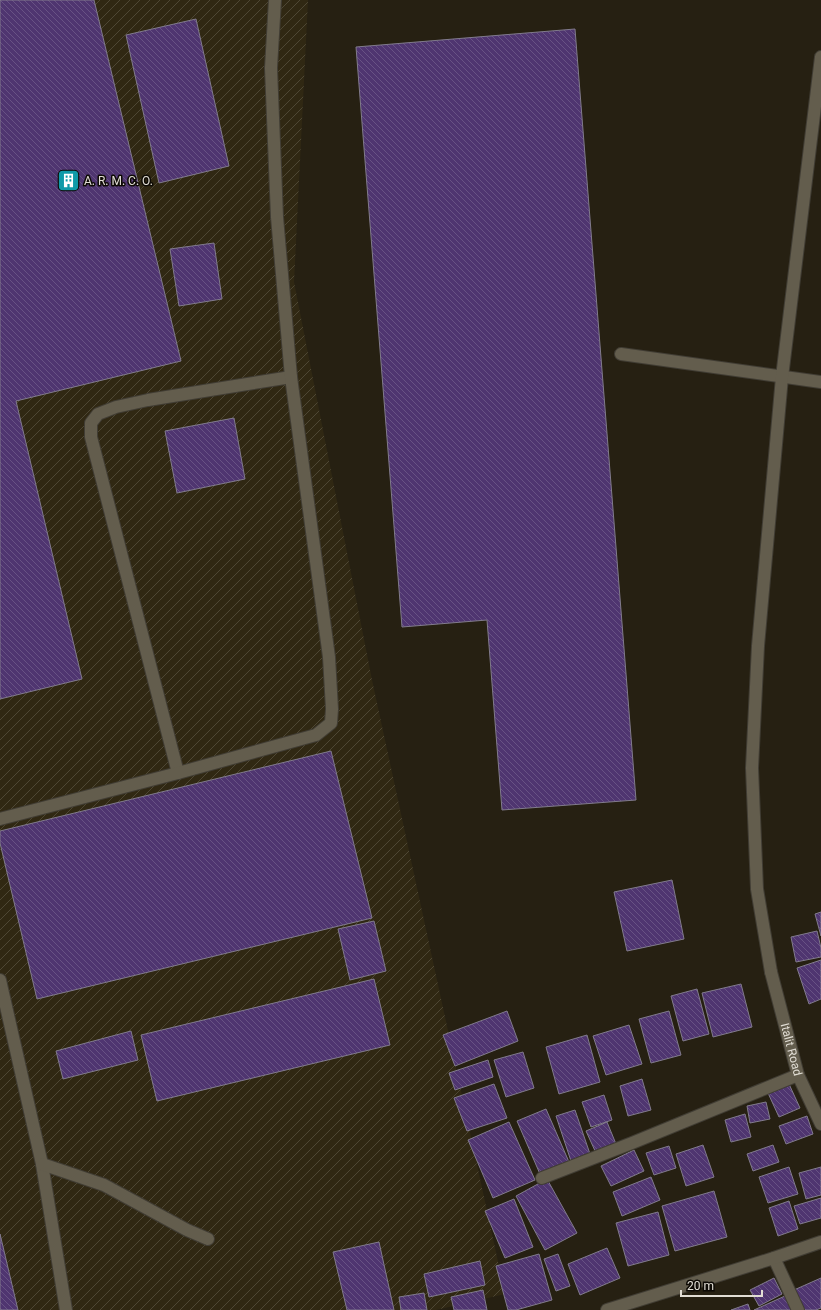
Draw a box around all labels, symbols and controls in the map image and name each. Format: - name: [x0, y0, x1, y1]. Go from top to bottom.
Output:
- building icon: A. R. M. C. O.: [56, 168, 82, 194]
- place label: A. R. M. C. O.: [84, 174, 153, 188]
- street label: Italit Road: [778, 1021, 805, 1077]
- scale bar: [681, 1272, 762, 1298]
- text: 20 m: [687, 1279, 714, 1293]

